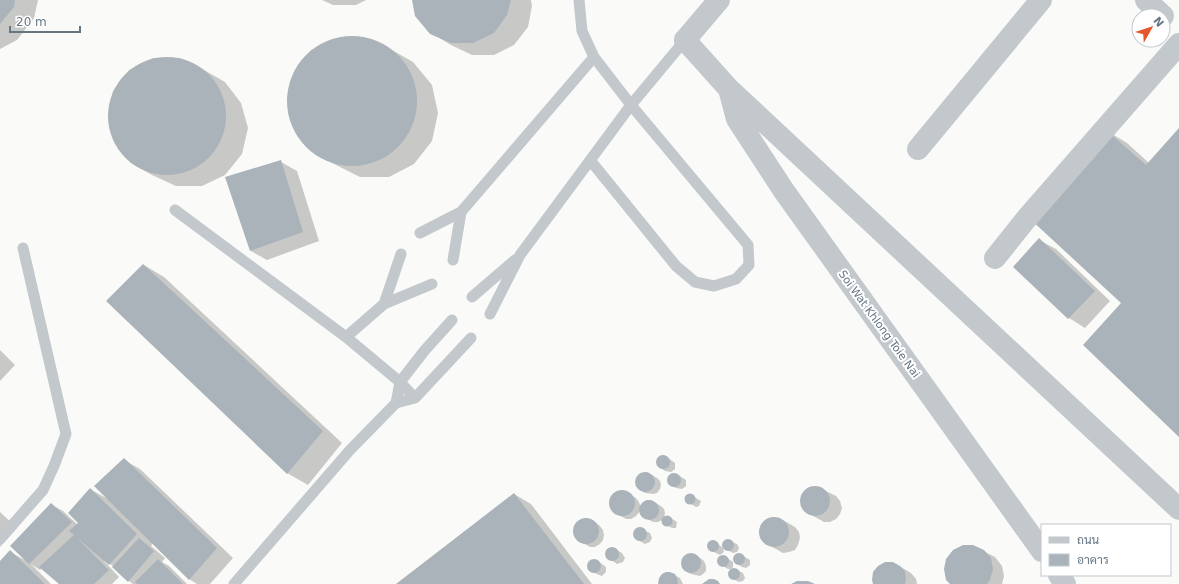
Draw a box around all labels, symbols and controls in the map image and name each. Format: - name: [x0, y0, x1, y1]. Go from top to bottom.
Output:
- scale bar: [10, 8, 80, 34]
- north arrow: [1131, 8, 1171, 48]
- text: N: [1150, 14, 1166, 30]
- text: 20 m: [16, 15, 47, 29]
- street label: Soi Wat Khlong Toie Nai: [836, 268, 922, 380]
- legend: [1041, 524, 1171, 576]
- text: ถนน: [1077, 533, 1100, 547]
- text: อาคาร: [1077, 553, 1109, 567]

